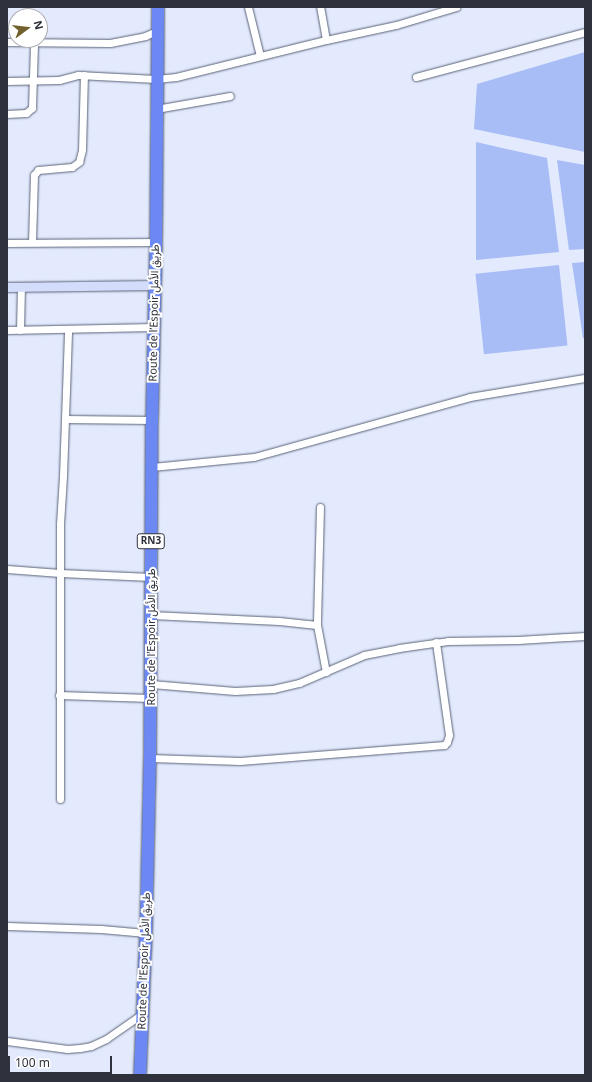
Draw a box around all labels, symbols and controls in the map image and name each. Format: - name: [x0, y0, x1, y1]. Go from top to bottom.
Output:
- north arrow: [8, 8, 48, 48]
- text: N: [31, 19, 48, 31]
- street label: Route de l’Espoir طريق الأمل: [146, 244, 162, 382]
- road number: RN3: [136, 533, 166, 549]
- street label: Route de l’Espoir طريق الأمل: [144, 568, 158, 706]
- street label: Route de l’Espoir طريق الأمل: [135, 892, 153, 1030]
- scale bar: [10, 1048, 114, 1074]
- text: 100 m: [15, 1054, 50, 1071]

